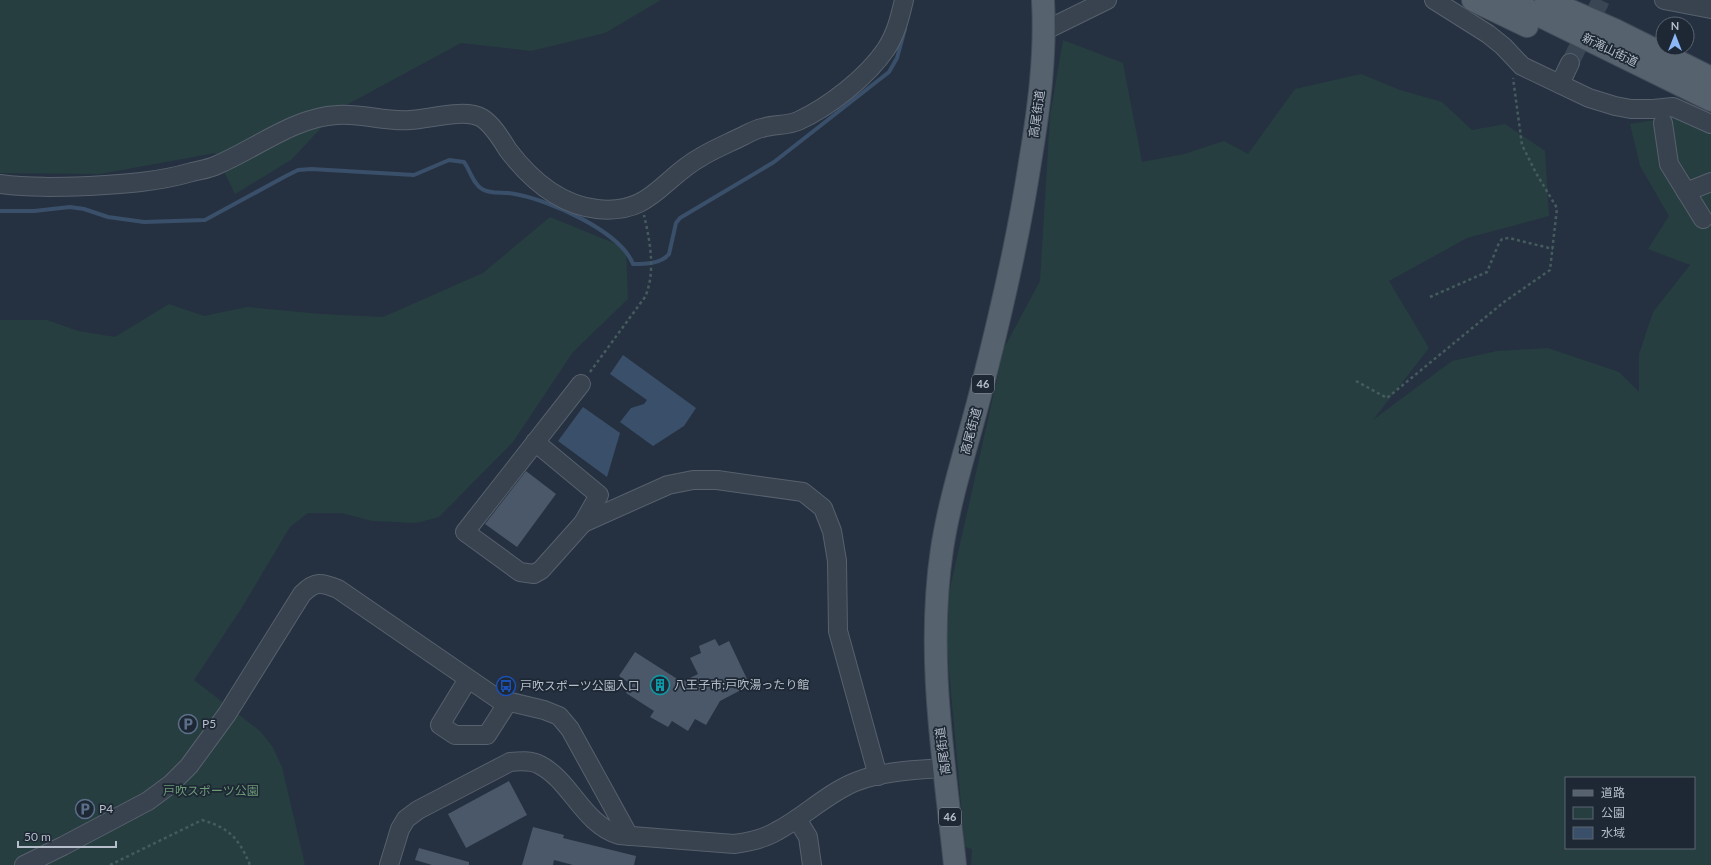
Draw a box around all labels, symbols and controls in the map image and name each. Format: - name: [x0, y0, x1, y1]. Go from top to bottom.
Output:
- north arrow: [1655, 16, 1695, 56]
- text: N: [1671, 19, 1679, 32]
- street label: 新滝山街道: [1580, 30, 1640, 69]
- street label: 高尾街道: [1026, 89, 1047, 139]
- road number: 46: [972, 375, 994, 393]
- street label: 高尾街道: [957, 406, 984, 456]
- building icon: 八王子市;戸吹湯ったり館: [649, 674, 671, 696]
- bus stop icon: 戸吹スポーツ公園入口: [495, 675, 517, 697]
- place label: 八王子市;戸吹湯ったり館: [674, 677, 809, 692]
- place label: 戸吹スポーツ公園入口: [520, 678, 640, 693]
- parking icon: P5: [177, 713, 199, 735]
- place label: P5: [202, 716, 216, 731]
- street label: 高尾街道: [932, 726, 953, 776]
- legend: [1565, 777, 1695, 849]
- park label: 戸吹スポーツ公園: [163, 783, 259, 798]
- text: 道路: [1601, 785, 1625, 800]
- parking icon: P4: [74, 798, 96, 820]
- place label: P4: [99, 801, 113, 816]
- text: 公園: [1601, 805, 1625, 820]
- road number: 46: [939, 808, 961, 826]
- scale bar: [18, 823, 116, 849]
- text: 水域: [1601, 825, 1625, 840]
- text: 50 m: [24, 829, 51, 844]

